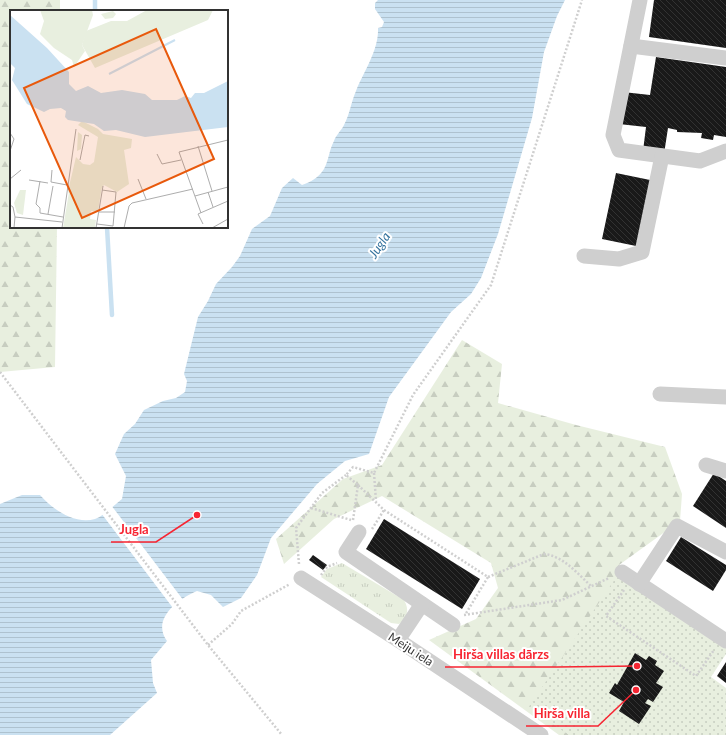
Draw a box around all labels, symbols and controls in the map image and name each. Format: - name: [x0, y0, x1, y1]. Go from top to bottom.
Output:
- inset map: [10, 10, 228, 228]
- water label: Jugla: [364, 229, 394, 262]
- callout: Jugla: [111, 517, 156, 542]
- text: Jugla: [119, 521, 149, 537]
- street label: Meiju iela: [386, 629, 436, 669]
- callout: Hirša villas dārzs: [445, 642, 557, 667]
- text: Hirša villas dārzs: [453, 646, 549, 662]
- callout: Hirša villa: [526, 701, 598, 726]
- text: Hirša villa: [534, 705, 590, 721]

